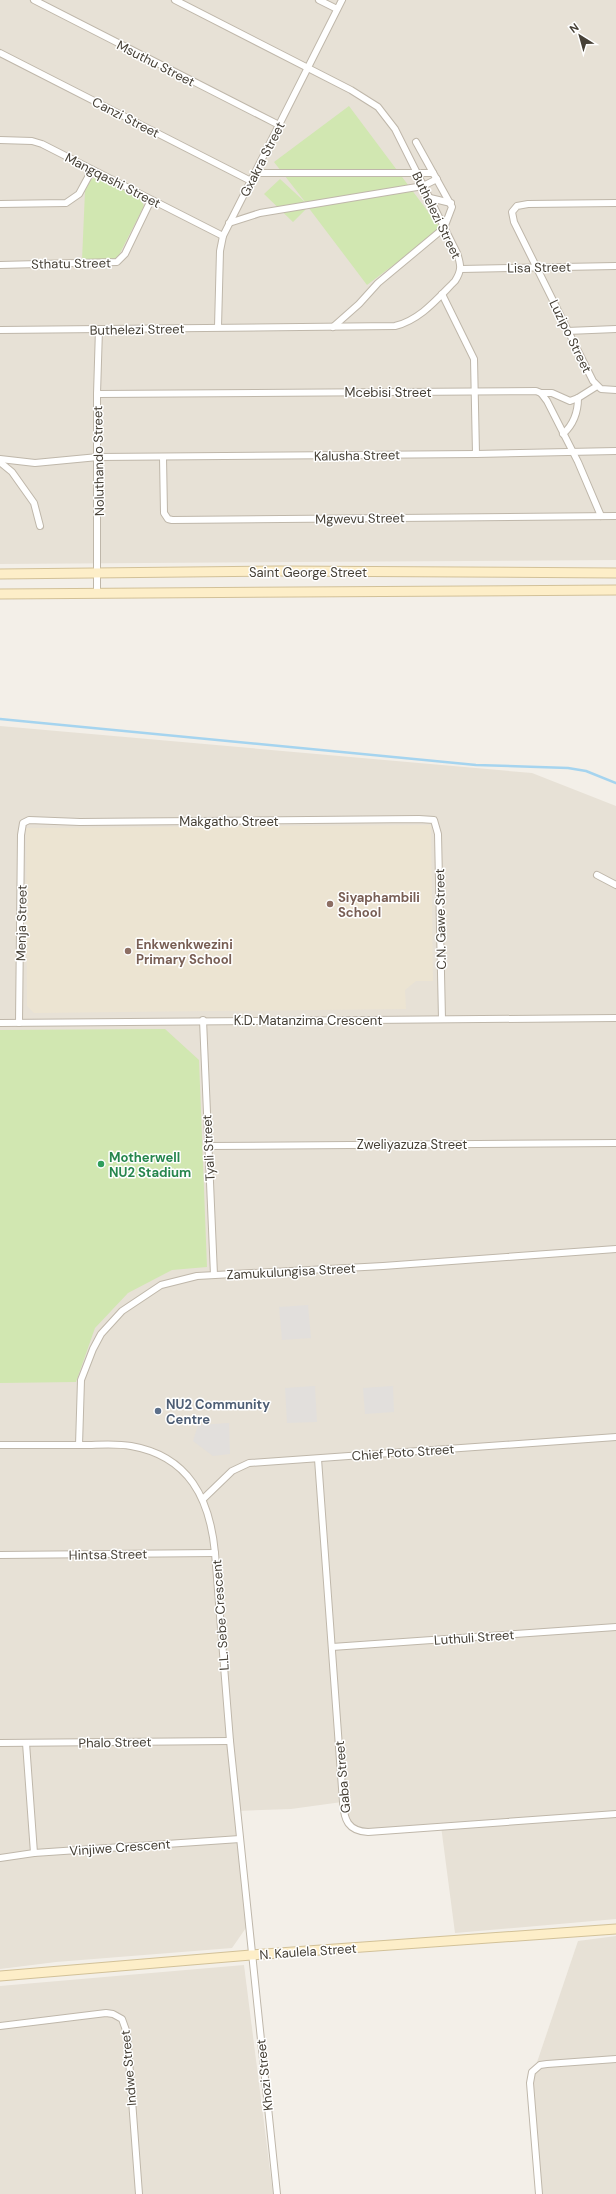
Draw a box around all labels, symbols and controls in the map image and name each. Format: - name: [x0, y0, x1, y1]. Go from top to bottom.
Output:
- north arrow: [560, 16, 600, 56]
- text: N: [567, 20, 581, 36]
- street label: Msuthu Street: [114, 37, 198, 90]
- street label: Canzi Street: [89, 93, 162, 142]
- street label: Gxakra Street: [236, 119, 289, 200]
- street label: Mangqashi Street: [62, 149, 163, 212]
- street label: Buthelezi Street: [408, 169, 465, 262]
- street label: Sthatu Street: [31, 254, 111, 273]
- street label: Lisa Street: [507, 258, 571, 277]
- street label: Luzipo Street: [545, 297, 596, 376]
- street label: Buthelezi Street: [89, 320, 185, 339]
- street label: Mcebisi Street: [345, 384, 431, 401]
- street label: Noluthando Street: [89, 406, 108, 516]
- street label: Kalusha Street: [314, 446, 400, 465]
- street label: Mgwevu Street: [315, 509, 405, 528]
- street label: Saint George Street: [249, 564, 367, 581]
- street label: Makgatho Street: [179, 813, 279, 830]
- street label: C.N. Gawe Street: [431, 868, 450, 970]
- street label: Menja Street: [12, 885, 31, 961]
- place label: Siyaphambili School: [338, 889, 420, 921]
- marker: Siyaphambili School: [325, 899, 335, 909]
- place label: Enkwenkwezini Primary School: [136, 936, 233, 968]
- marker: Enkwenkwezini Primary School: [123, 946, 133, 956]
- street label: K.D. Matanzima Crescent: [234, 1012, 382, 1029]
- street label: Tyali Street: [198, 1114, 219, 1182]
- street label: Zweliyazuza Street: [357, 1136, 467, 1153]
- place label: Motherwell NU2 Stadium: [109, 1149, 191, 1181]
- marker: Motherwell NU2 Stadium: [96, 1159, 106, 1169]
- street label: Zamukulungisa Street: [226, 1260, 356, 1283]
- place label: NU2 Community Centre: [166, 1396, 270, 1428]
- marker: NU2 Community Centre: [153, 1406, 163, 1416]
- street label: Chief Poto Street: [351, 1440, 455, 1465]
- street label: Hintsa Street: [69, 1545, 147, 1564]
- street label: L.L. Sebe Crescent: [208, 1559, 233, 1671]
- street label: Luthuli Street: [433, 1626, 515, 1649]
- street label: Phalo Street: [78, 1733, 152, 1752]
- street label: Gaba Street: [331, 1740, 354, 1814]
- street label: Vinjiwe Crescent: [69, 1835, 171, 1860]
- street label: N. Kaulela Street: [259, 1940, 357, 1963]
- street label: Indwe Street: [117, 2029, 140, 2107]
- street label: Khozi Street: [252, 2038, 277, 2112]

